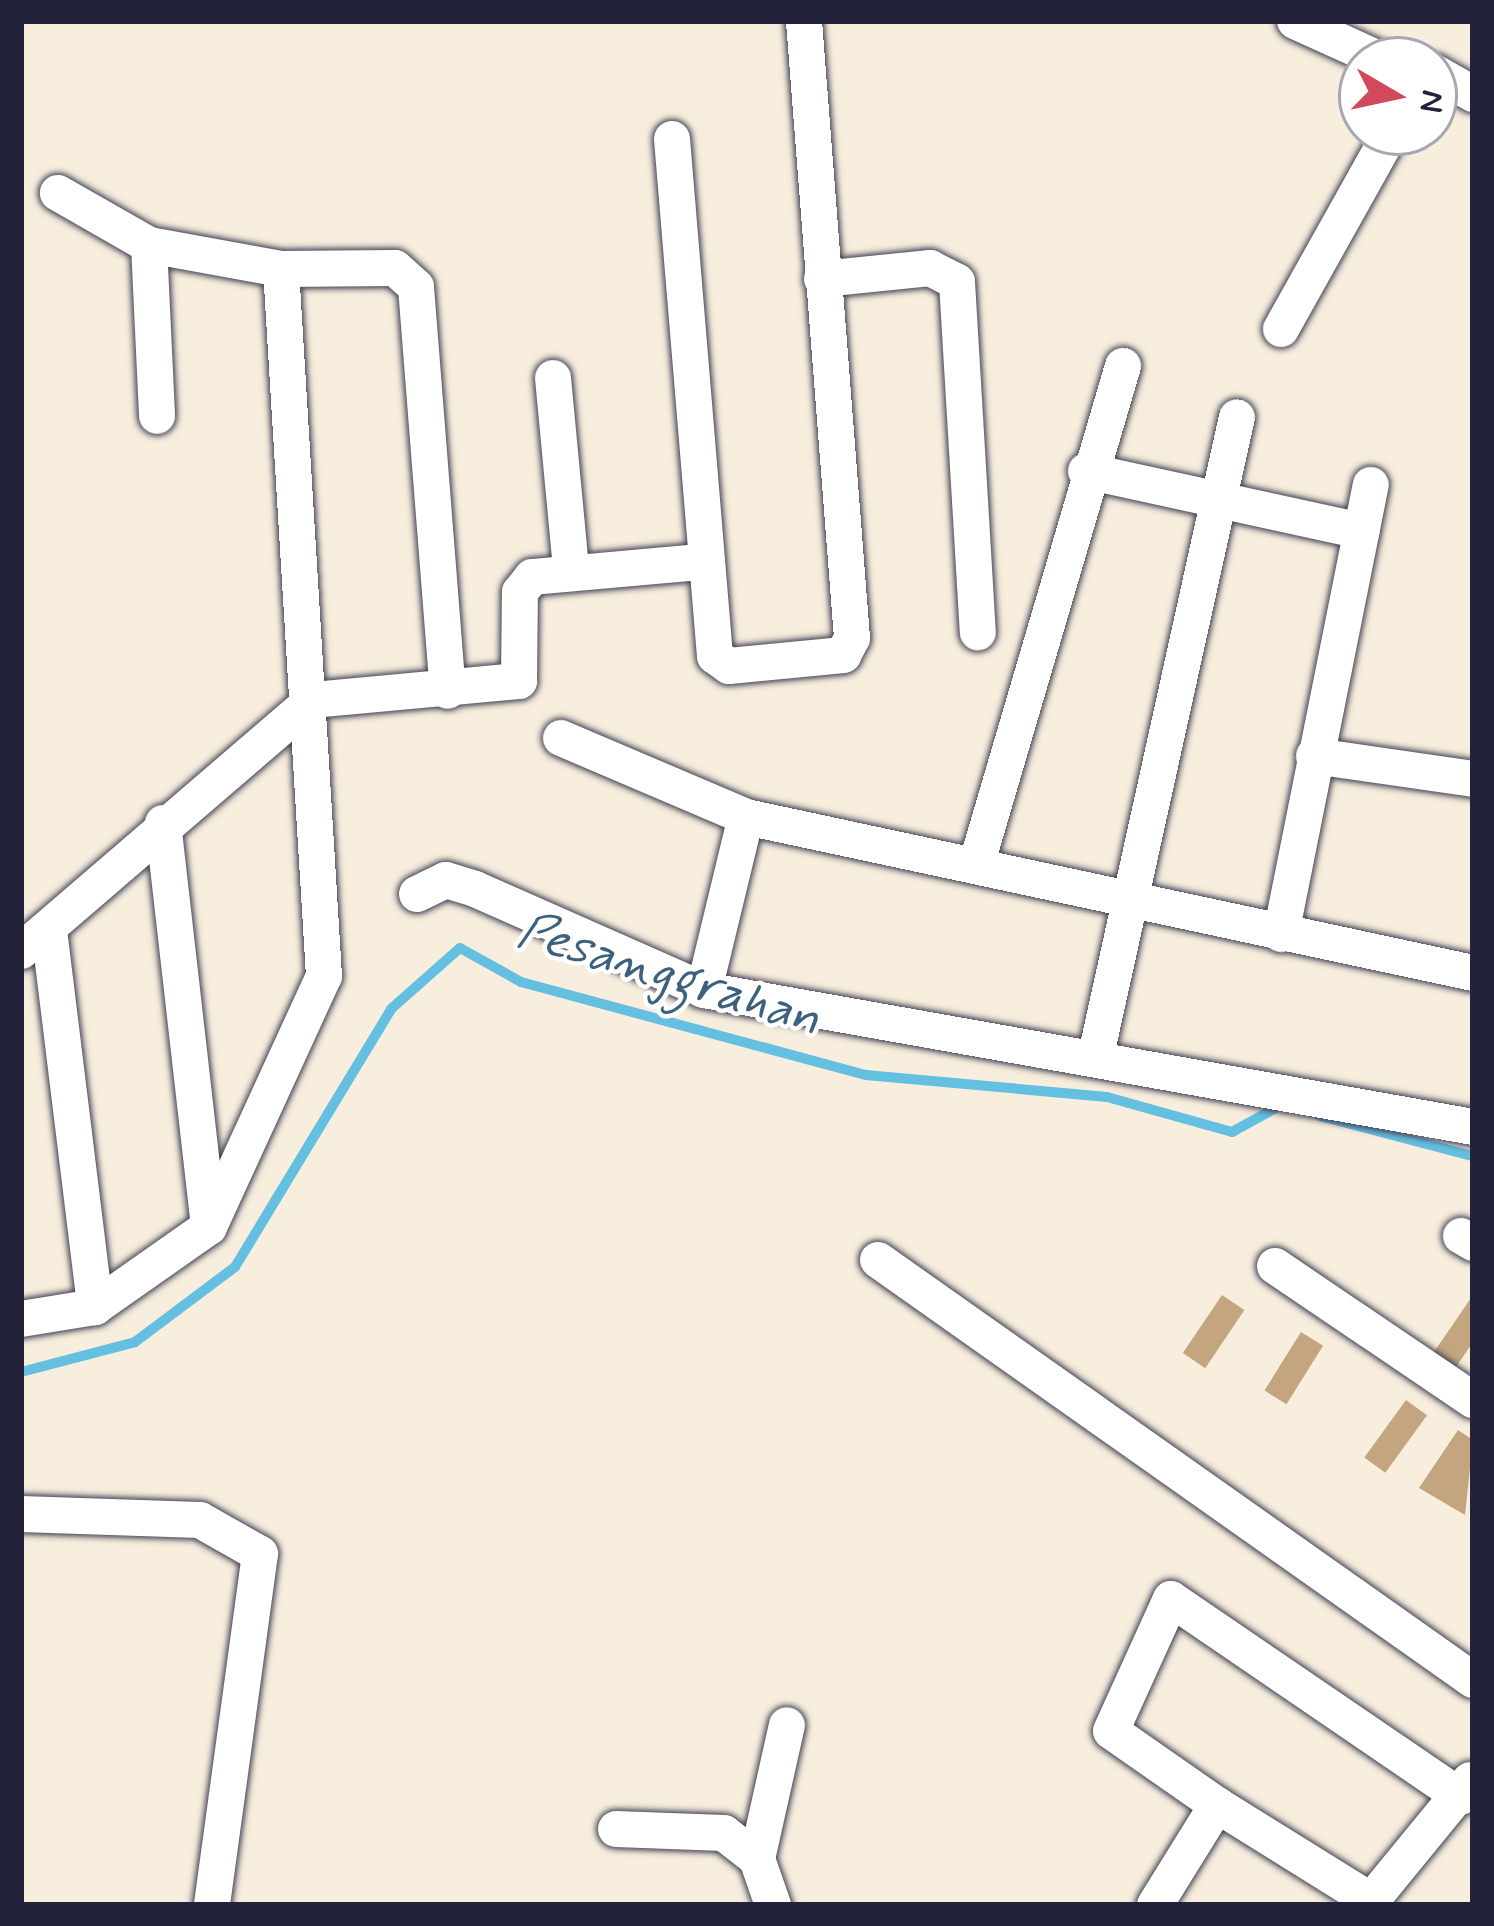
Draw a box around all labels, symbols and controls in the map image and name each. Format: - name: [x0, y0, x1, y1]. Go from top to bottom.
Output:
- north arrow: [1338, 36, 1458, 156]
- text: N: [1407, 87, 1454, 115]
- water label: Pesanggrahan: [510, 901, 828, 1051]

